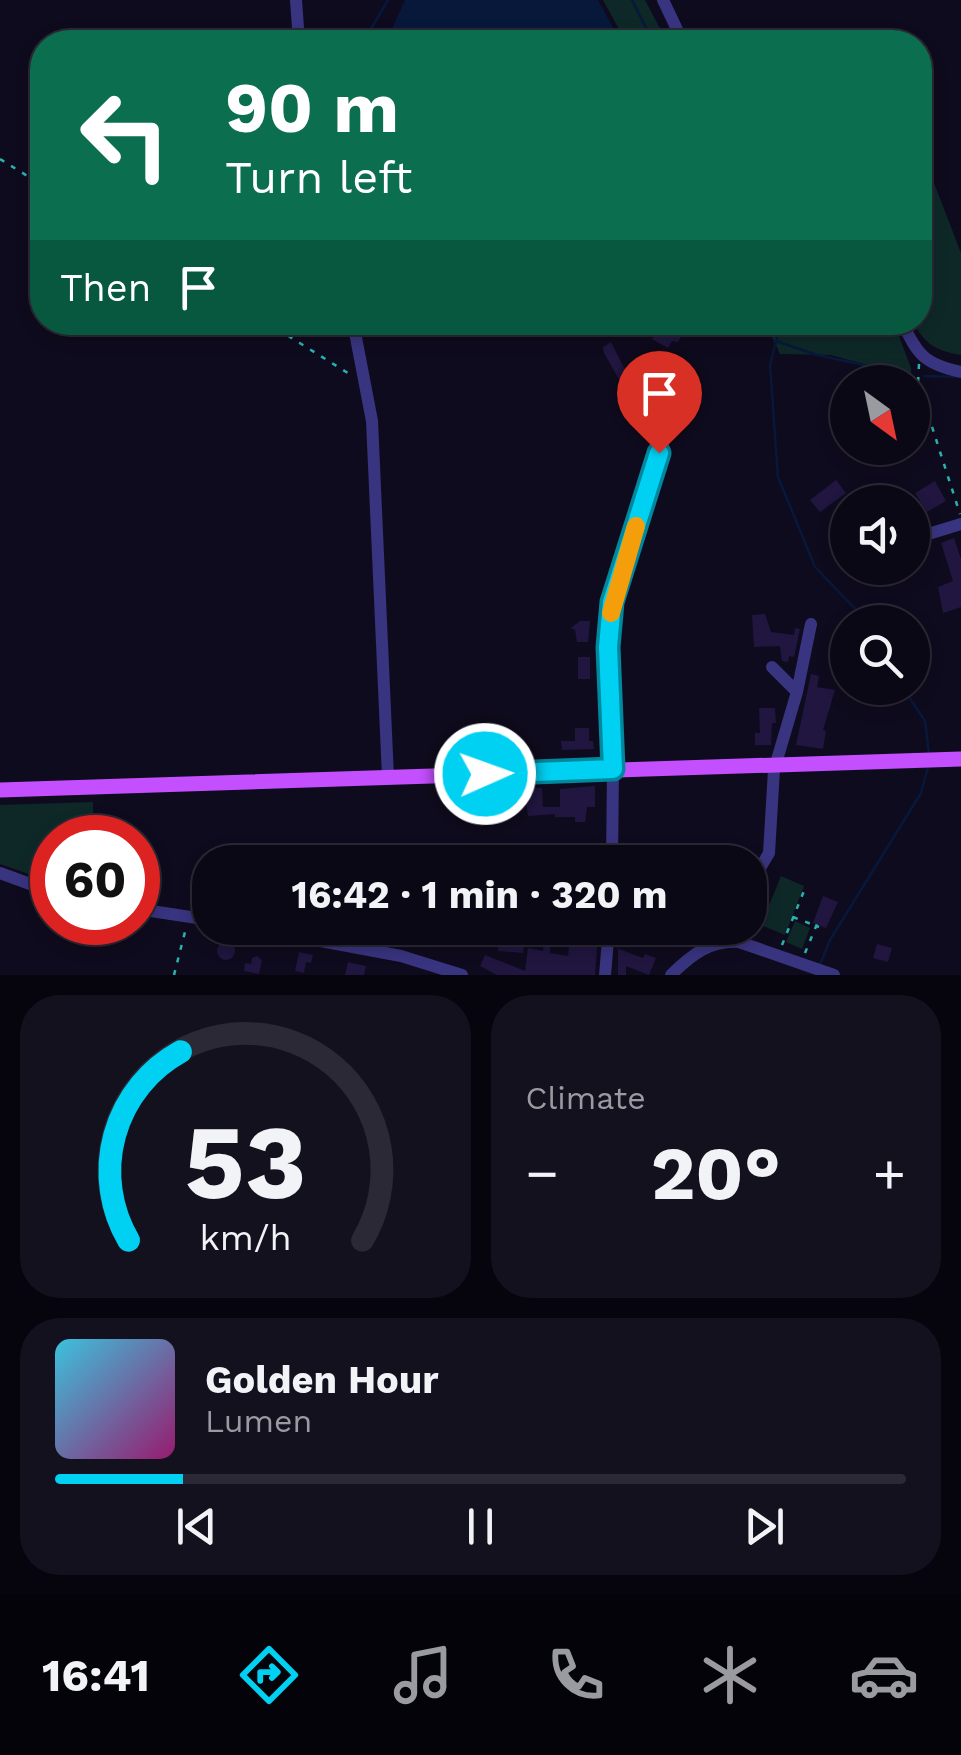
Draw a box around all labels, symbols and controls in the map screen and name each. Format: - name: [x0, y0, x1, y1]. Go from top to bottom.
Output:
- text: 90 m: [225, 67, 399, 149]
- icon: left: [60, 70, 190, 200]
- text: Turn left: [225, 151, 412, 204]
- icon: arrive: [171, 260, 226, 315]
- text: Then: [60, 266, 151, 310]
- pin: [617, 351, 702, 454]
- north arrow: [830, 365, 930, 465]
- map controls: [830, 365, 930, 705]
- icon: arrive: [632, 366, 687, 421]
- button: sound: [830, 485, 930, 585]
- button: search: [830, 605, 930, 705]
- position arrow: [433, 722, 537, 826]
- speed limit sign: 60: [30, 815, 160, 945]
- text: 16:42 · 1 min · 320 m: [292, 873, 667, 917]
- text: Climate: [526, 1079, 646, 1117]
- text: 53: [184, 1101, 306, 1223]
- text: 20°: [651, 1129, 781, 1217]
- text: −: [526, 1141, 559, 1205]
- text: +: [873, 1141, 906, 1205]
- text: km/h: [199, 1217, 291, 1259]
- text: Golden Hour: [205, 1358, 439, 1402]
- text: Lumen: [205, 1402, 312, 1440]
- icon: previous: [169, 1499, 224, 1554]
- icon: pause: [453, 1499, 508, 1554]
- icon: next: [737, 1499, 792, 1554]
- icon: directions: [234, 1640, 304, 1710]
- icon: music: [388, 1640, 458, 1710]
- icon: phone: [541, 1640, 611, 1710]
- icon: climate: [695, 1640, 765, 1710]
- icon: car: [849, 1640, 919, 1710]
- text: 16:41: [42, 1649, 150, 1702]

